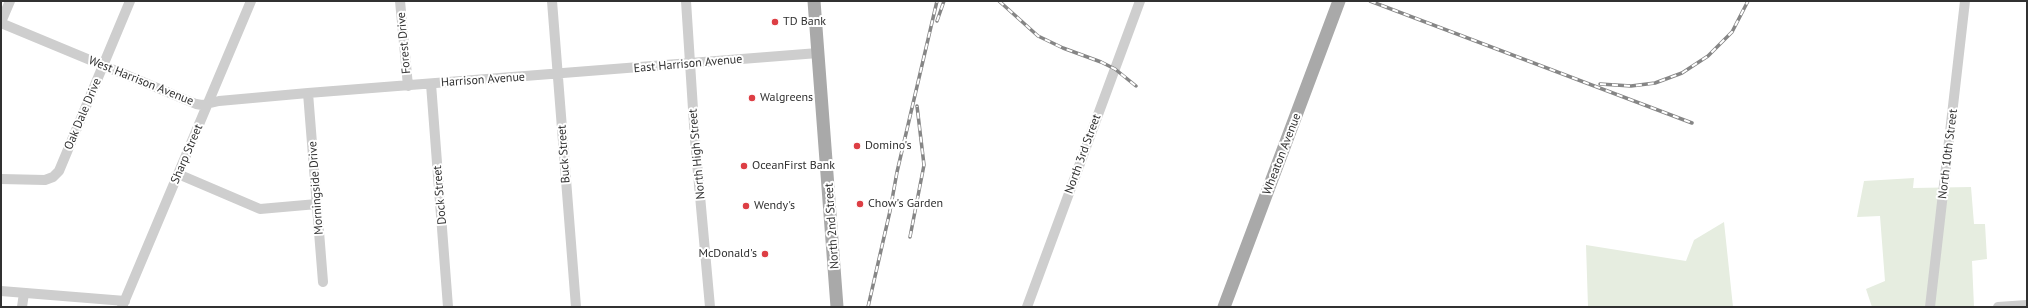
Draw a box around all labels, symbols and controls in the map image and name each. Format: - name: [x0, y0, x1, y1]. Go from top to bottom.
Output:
- street label: Forest Drive: [394, 11, 414, 75]
- place label: TD Bank: [783, 15, 826, 29]
- marker: TD Bank: [770, 17, 780, 27]
- street label: East Harrison Avenue: [633, 52, 743, 76]
- street label: West Harrison Avenue: [86, 53, 196, 109]
- street label: Harrison Avenue: [441, 70, 525, 90]
- street label: Oak Dale Drive: [61, 76, 105, 152]
- place label: Walgreens: [760, 91, 813, 105]
- marker: Walgreens: [747, 93, 757, 103]
- street label: North High Street: [686, 108, 708, 200]
- street label: North 10th Street: [1935, 108, 1961, 200]
- street label: Wheaton Avenue: [1260, 111, 1304, 197]
- street label: North 3rd Street: [1062, 112, 1104, 196]
- street label: Sharp Street: [168, 122, 206, 186]
- street label: Buck Street: [555, 124, 573, 184]
- place label: Domino's: [865, 139, 912, 153]
- street label: Morningside Drive: [306, 141, 326, 235]
- marker: Domino's: [852, 141, 862, 151]
- place label: OceanFirst Bank: [752, 159, 835, 173]
- marker: OceanFirst Bank: [739, 161, 749, 171]
- street label: Dock Street: [430, 165, 450, 225]
- street label: North 2nd Street: [822, 183, 842, 269]
- place label: Chow's Garden: [868, 197, 943, 211]
- place label: Wendy's: [754, 199, 795, 213]
- marker: Chow's Garden: [855, 199, 865, 209]
- marker: Wendy's: [741, 201, 751, 211]
- place label: McDonald's: [698, 247, 757, 261]
- marker: McDonald's: [760, 249, 770, 259]

